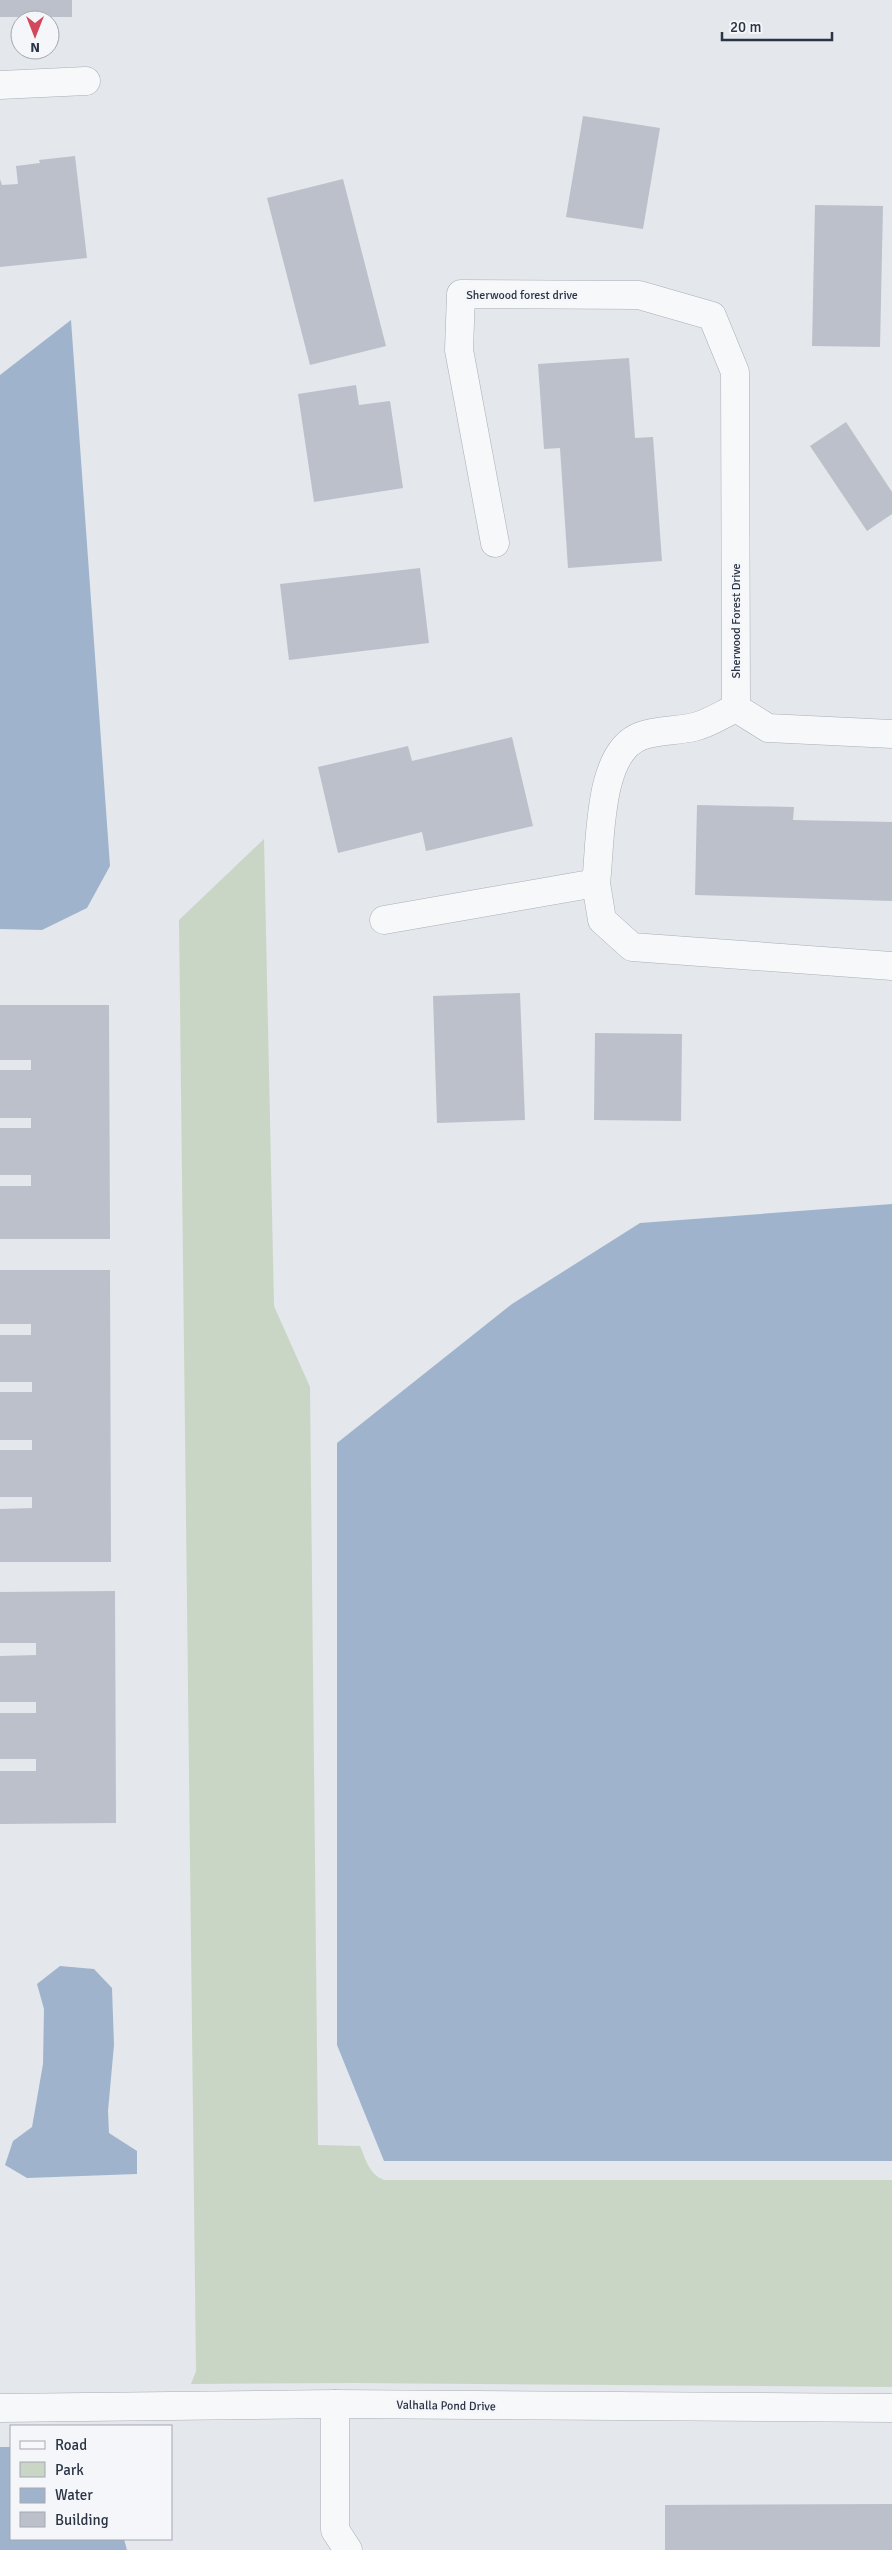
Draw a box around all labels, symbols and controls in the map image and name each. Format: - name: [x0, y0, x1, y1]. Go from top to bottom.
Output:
- north arrow: [10, 10, 60, 60]
- scale bar: [722, 10, 832, 42]
- text: 20 m: [730, 18, 761, 36]
- text: N: [30, 39, 40, 56]
- street label: Sherwood forest drive: [466, 288, 578, 303]
- street label: Sherwood Forest Drive: [729, 563, 744, 679]
- street label: Valhalla Pond Drive: [396, 2398, 496, 2414]
- legend: [10, 2425, 172, 2540]
- text: Road: [55, 2436, 87, 2454]
- text: Park: [55, 2461, 84, 2479]
- text: Water: [55, 2486, 93, 2504]
- text: Building: [55, 2511, 109, 2529]

